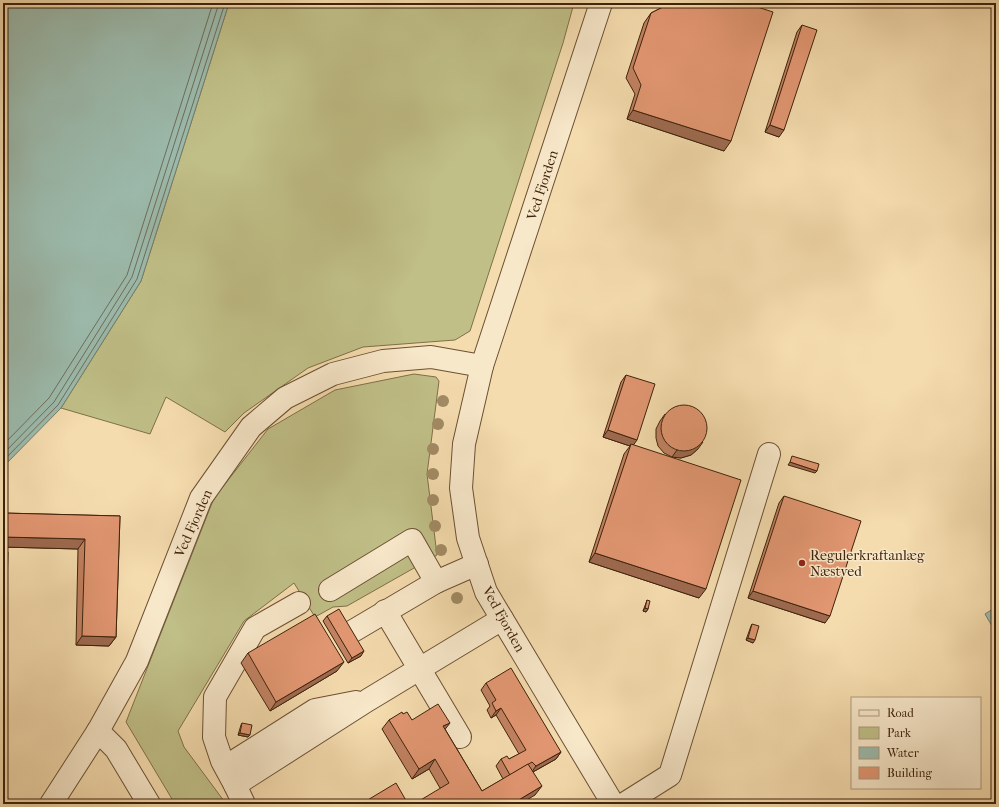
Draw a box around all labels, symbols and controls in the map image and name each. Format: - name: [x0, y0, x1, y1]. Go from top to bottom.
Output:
- street label: Ved Fjorden: [523, 148, 562, 223]
- street label: Ved Fjorden: [171, 487, 216, 561]
- place label: Regulerkraftanlæg Næstved: [810, 547, 925, 580]
- marker: Regulerkraftanlæg Næstved: [797, 558, 807, 568]
- street label: Ved Fjorden: [478, 583, 529, 655]
- legend: [851, 697, 981, 789]
- text: Road: [887, 706, 914, 720]
- text: Park: [887, 726, 912, 740]
- text: Water: [886, 746, 920, 760]
- text: Building: [887, 766, 932, 780]

